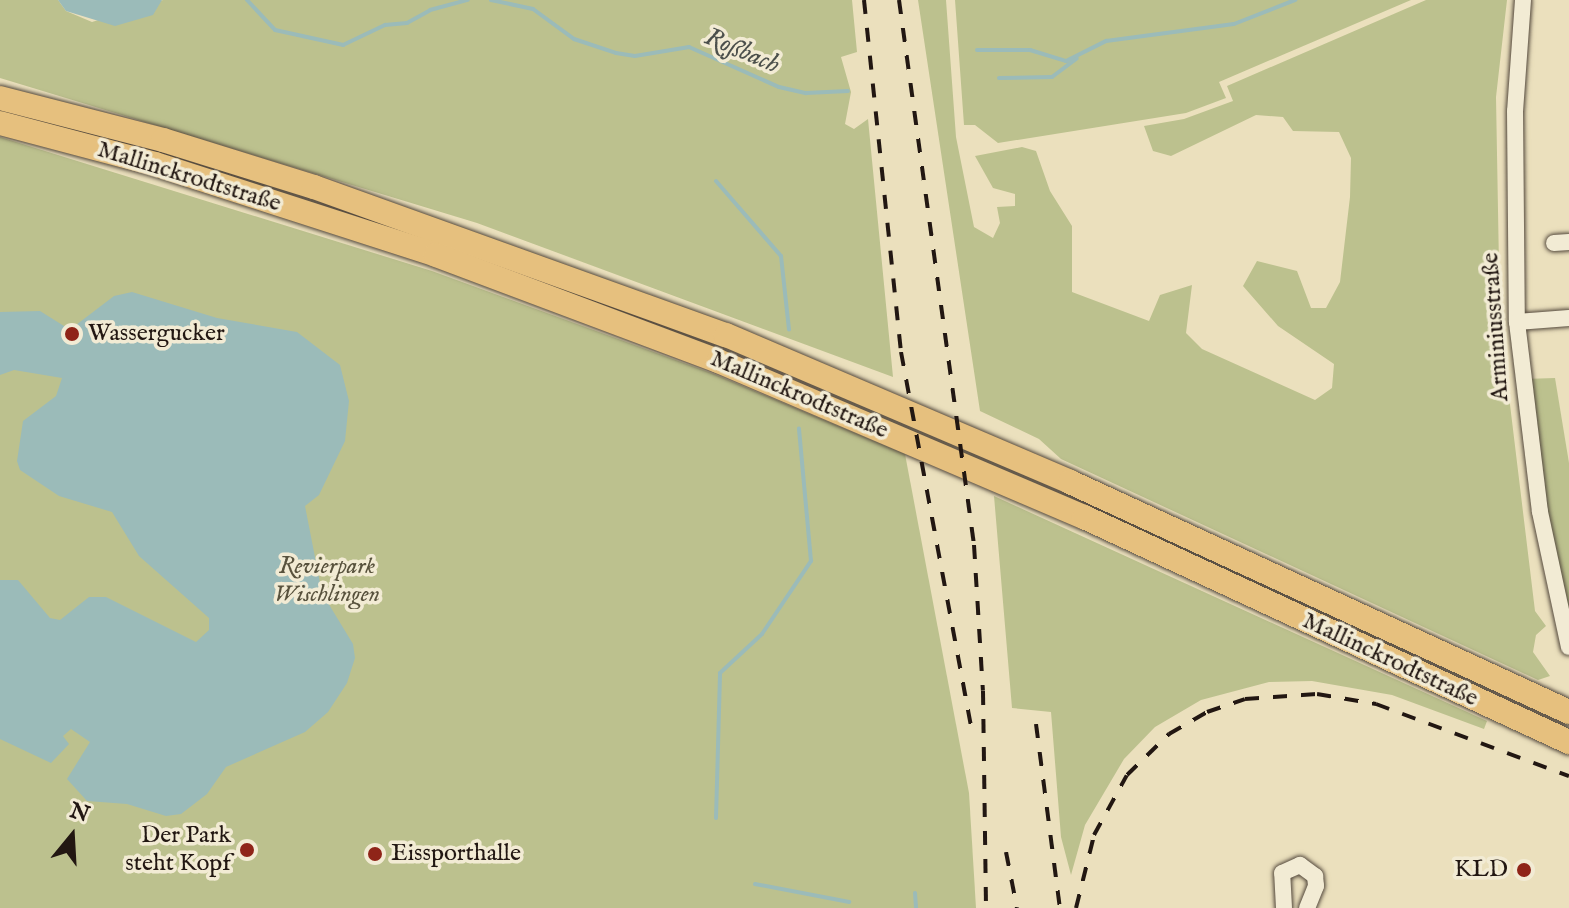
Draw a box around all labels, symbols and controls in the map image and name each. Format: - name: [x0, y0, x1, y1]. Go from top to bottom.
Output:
- water label: Roßbach: [700, 21, 784, 81]
- street label: Mallinckrodtstraße: [94, 135, 284, 219]
- street label: Arminiusstraße: [1476, 252, 1516, 402]
- place label: Wassergucker: [88, 320, 225, 348]
- marker: Wassergucker: [63, 325, 81, 343]
- street label: Mallinckrodtstraße: [706, 345, 892, 445]
- park label: Revierpark Wischlingen: [274, 553, 380, 609]
- street label: Mallinckrodtstraße: [1298, 607, 1482, 713]
- north arrow: [32, 796, 112, 876]
- text: N: [66, 797, 93, 829]
- place label: Der Park steht Kopf: [125, 822, 231, 878]
- place label: Eissporthalle: [391, 840, 521, 868]
- marker: Der Park steht Kopf: [238, 841, 256, 859]
- marker: Eissporthalle: [366, 845, 384, 863]
- place label: KLD: [1454, 856, 1508, 884]
- marker: KLD: [1515, 861, 1533, 879]

